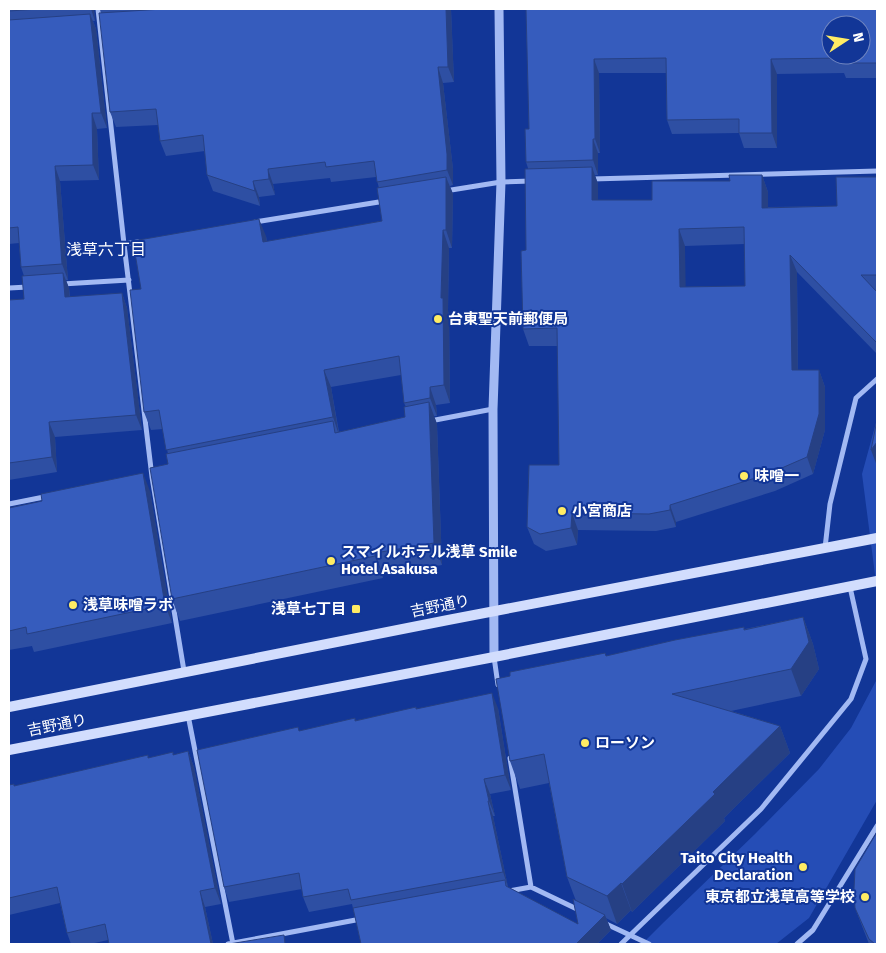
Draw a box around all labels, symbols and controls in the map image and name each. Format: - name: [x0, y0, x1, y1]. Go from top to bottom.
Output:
- north arrow: [821, 15, 871, 65]
- text: N: [849, 31, 868, 44]
- district label: 浅草六丁目: [66, 240, 146, 259]
- place label: 台東聖天前郵便局: [448, 310, 568, 328]
- marker: 台東聖天前郵便局: [432, 313, 444, 325]
- place label: 味噌一: [754, 467, 799, 485]
- marker: 味噌一: [738, 470, 750, 482]
- place label: 小宮商店: [572, 502, 632, 520]
- marker: 小宮商店: [556, 505, 568, 517]
- place label: スマイルホテル浅草 Smile Hotel Asakusa: [341, 543, 517, 578]
- marker: スマイルホテル浅草 Smile Hotel Asakusa: [325, 555, 337, 567]
- street label: 吉野通り: [409, 591, 471, 621]
- place label: 浅草味噌ラボ: [83, 596, 173, 614]
- marker: 浅草味噌ラボ: [67, 599, 79, 611]
- place label: 浅草七丁目: [271, 600, 346, 618]
- marker: 浅草七丁目: [350, 603, 362, 615]
- street label: 吉野通り: [26, 710, 88, 740]
- place label: ローソン: [595, 734, 655, 752]
- marker: ローソン: [579, 737, 591, 749]
- place label: Taito City Health Declaration: [680, 849, 793, 884]
- marker: Taito City Health Declaration: [797, 861, 809, 873]
- place label: 東京都立浅草高等学校: [705, 888, 855, 906]
- marker: 東京都立浅草高等学校: [859, 891, 871, 903]

